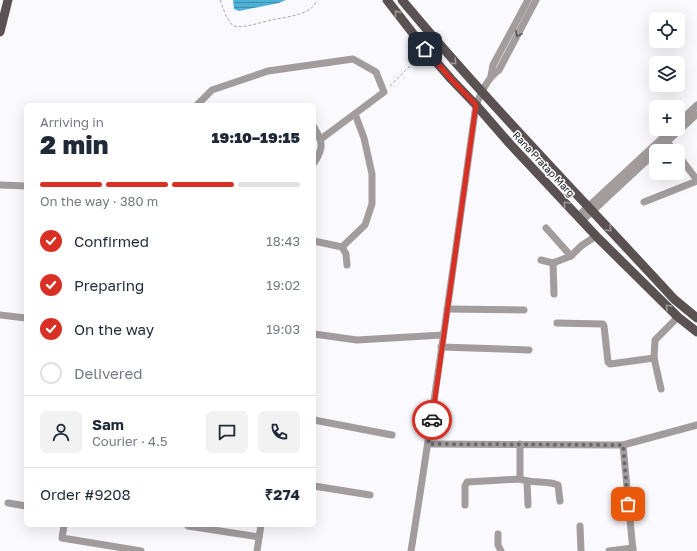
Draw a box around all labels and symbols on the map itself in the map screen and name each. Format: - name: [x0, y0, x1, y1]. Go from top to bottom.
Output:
- one-way arrow: [394, 10, 401, 17]
- one-way arrow: [515, 30, 523, 38]
- pin: [408, 32, 442, 66]
- one-way arrow: [449, 57, 457, 65]
- street label: Rana Pratap Marg: [511, 129, 577, 199]
- one-way arrow: [563, 201, 571, 209]
- one-way arrow: [605, 224, 612, 232]
- one-way arrow: [665, 304, 673, 311]
- courier: [412, 400, 452, 440]
- pin: [611, 487, 645, 521]

